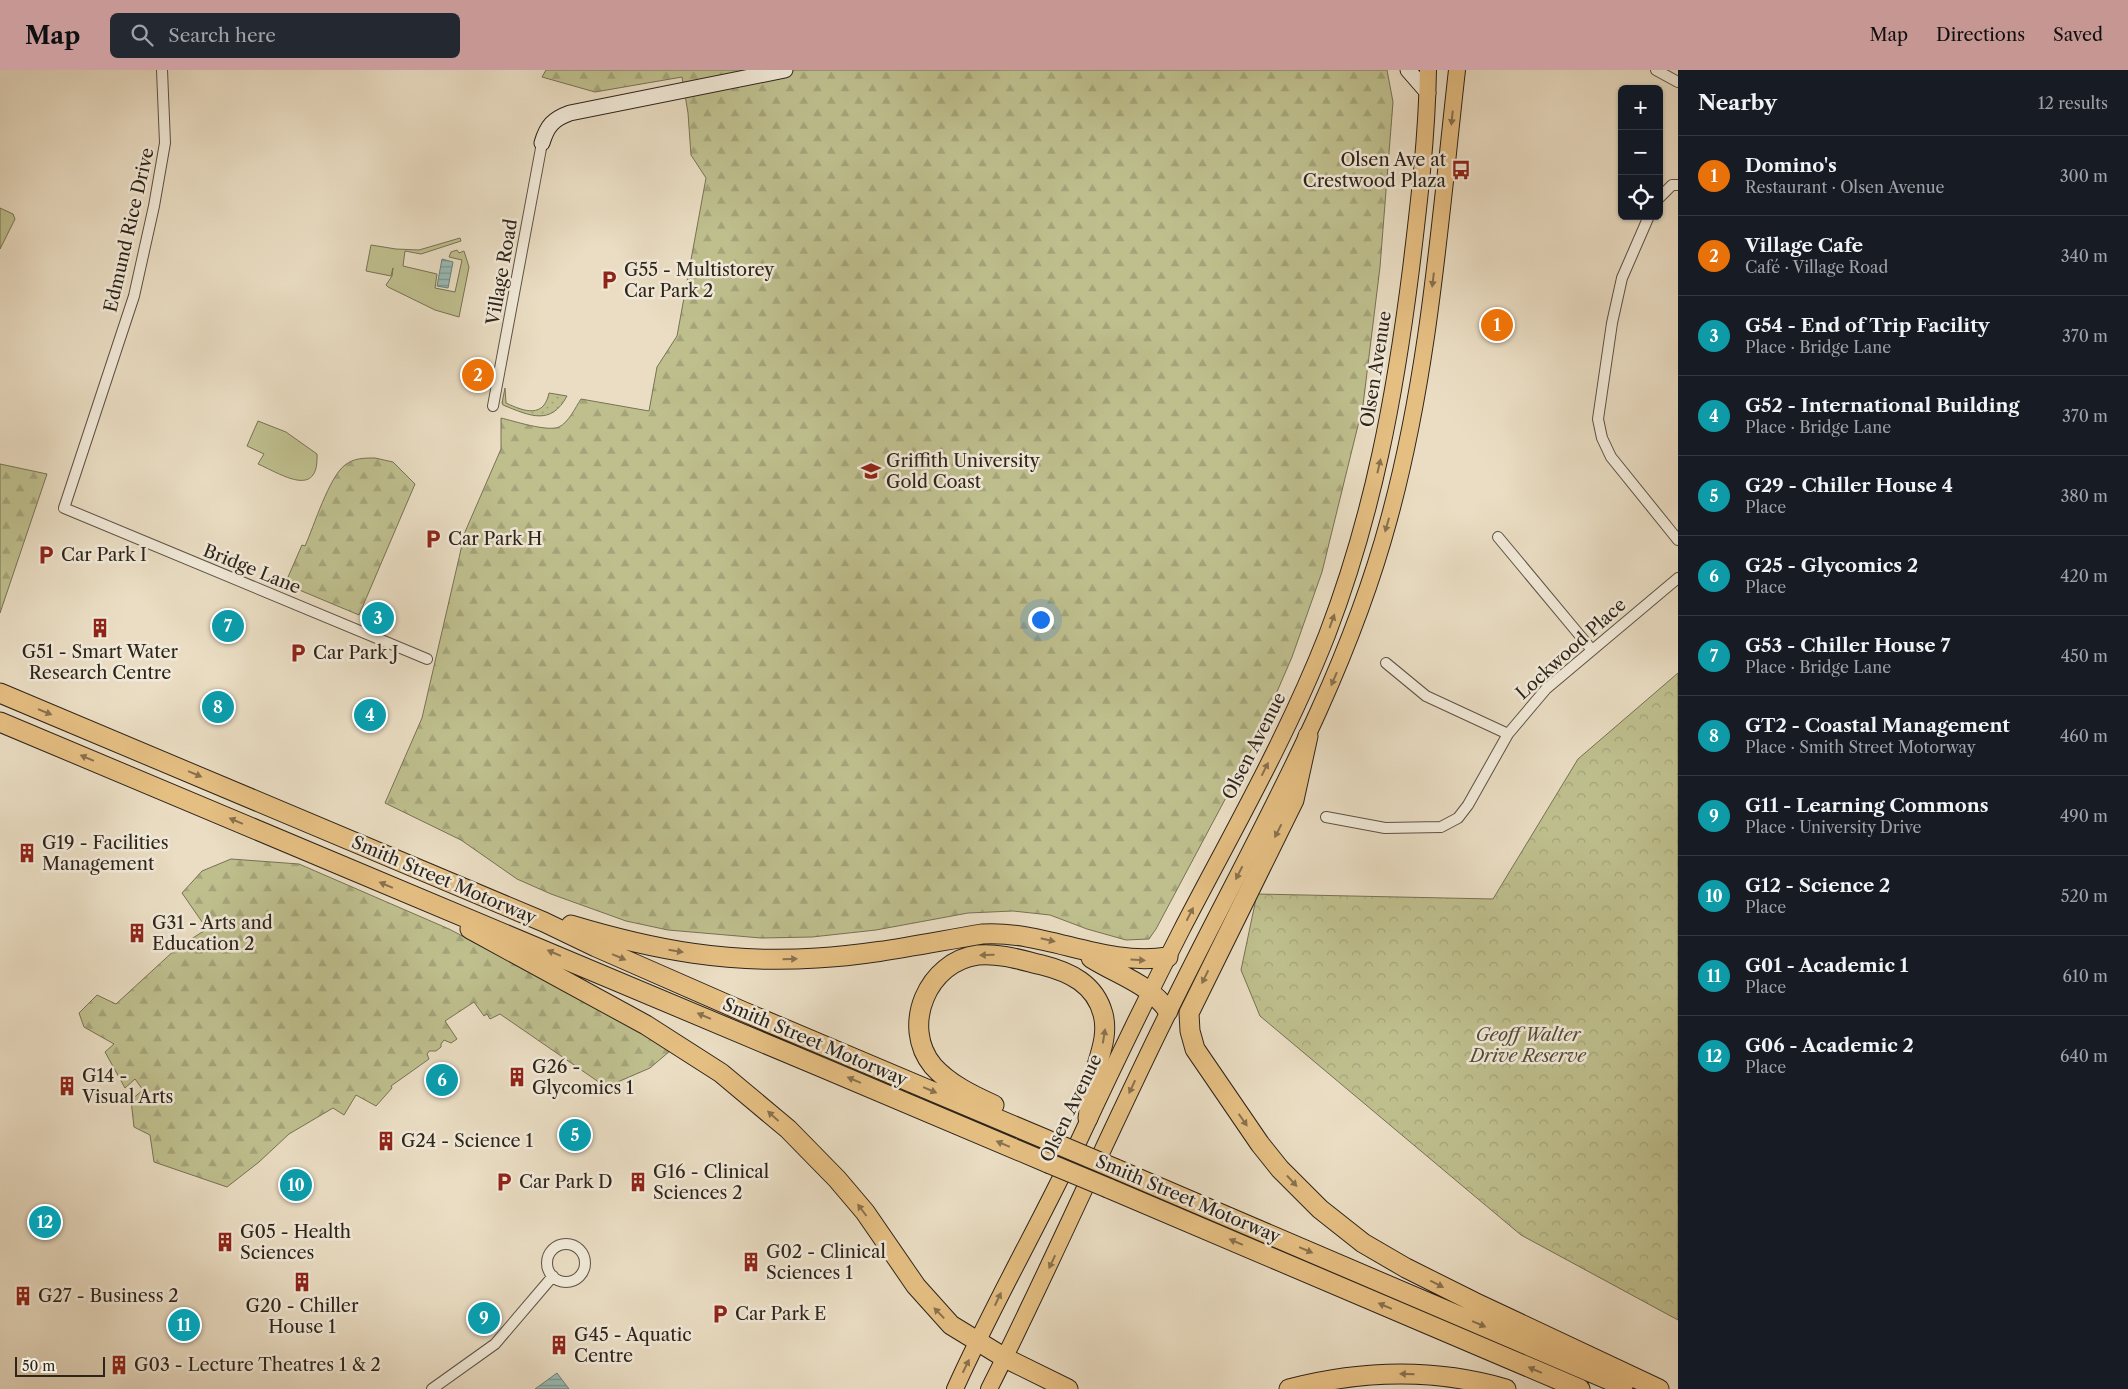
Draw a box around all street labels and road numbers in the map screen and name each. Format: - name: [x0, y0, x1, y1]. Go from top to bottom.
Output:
- street label: Edmund Rice Drive: [99, 146, 159, 314]
- street label: Village Road: [482, 217, 522, 328]
- street label: Olsen Avenue: [1356, 309, 1396, 429]
- street label: Bridge Lane: [200, 539, 304, 599]
- street label: Lockwood Place: [1511, 594, 1631, 704]
- street label: Olsen Avenue: [1218, 689, 1290, 803]
- street label: Smith Street Motorway: [348, 831, 541, 929]
- street label: Smith Street Motorway: [719, 993, 912, 1091]
- street label: Olsen Avenue: [1035, 1050, 1107, 1166]
- street label: Smith Street Motorway: [1092, 1150, 1285, 1248]

